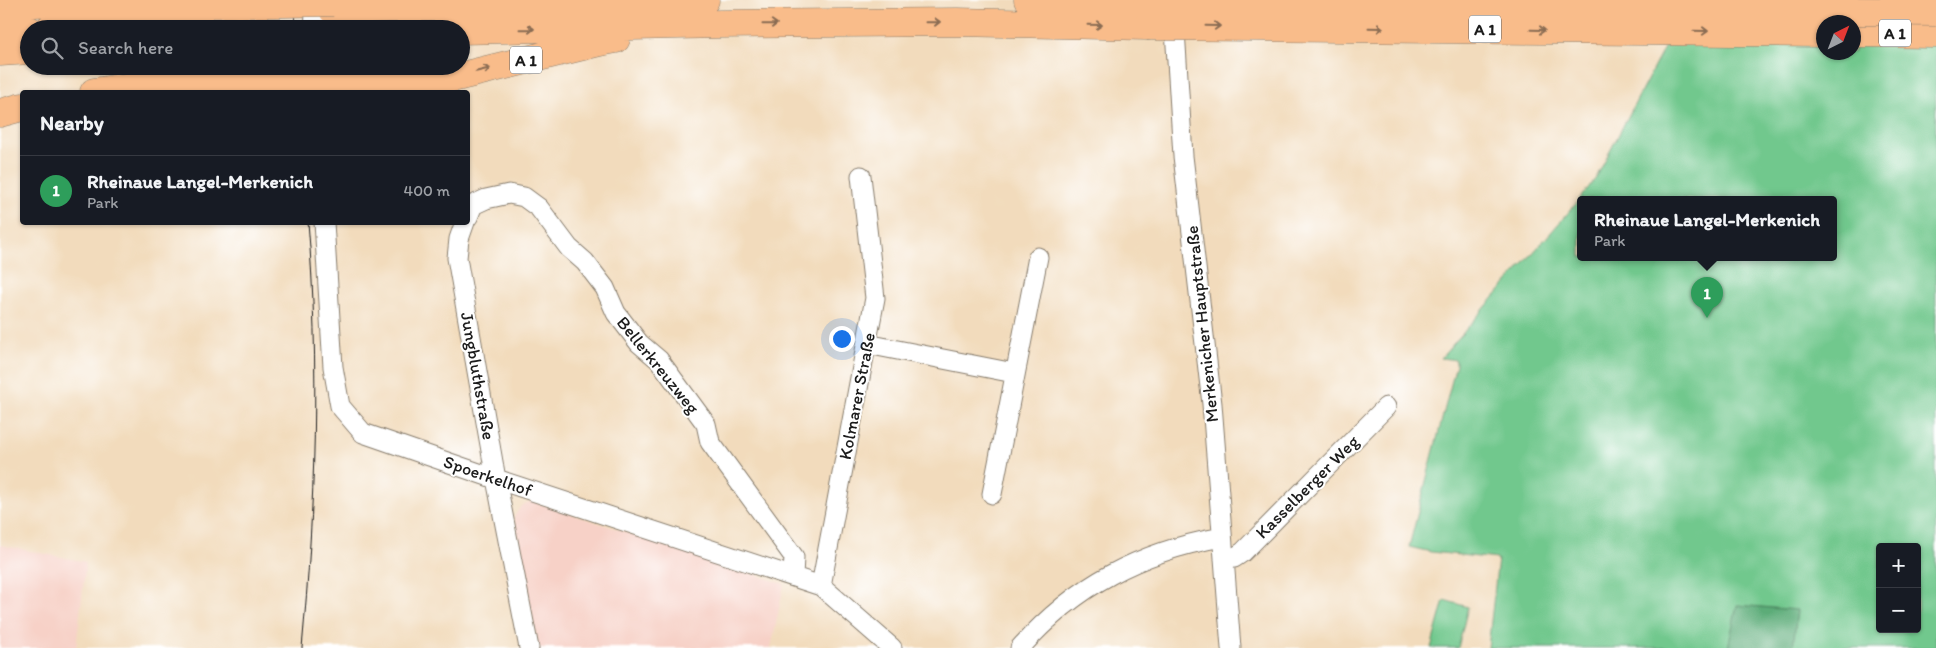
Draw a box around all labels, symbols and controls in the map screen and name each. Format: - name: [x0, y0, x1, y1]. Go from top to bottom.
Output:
- road number: A 1: [1469, 15, 1501, 42]
- north arrow: [1816, 15, 1861, 60]
- one-way arrow: [924, 18, 940, 27]
- one-way arrow: [762, 19, 778, 29]
- road number: A 1: [1879, 19, 1911, 46]
- search box: [20, 20, 470, 75]
- one-way arrow: [1086, 20, 1103, 30]
- one-way arrow: [1205, 21, 1221, 31]
- one-way arrow: [1368, 23, 1384, 33]
- one-way arrow: [519, 24, 535, 33]
- one-way arrow: [1530, 25, 1546, 35]
- one-way arrow: [1692, 26, 1709, 36]
- icon: search: [38, 34, 66, 62]
- text: Search here: [78, 36, 173, 59]
- road number: A 1: [510, 46, 542, 74]
- one-way arrow: [474, 65, 490, 74]
- text: Nearby: [40, 110, 104, 135]
- text: Rheinaue Langel-Merkenich: [87, 170, 313, 193]
- text: 1: [52, 181, 60, 200]
- text: 400 m: [404, 181, 450, 200]
- text: Park: [87, 193, 118, 212]
- popup: [1577, 196, 1837, 261]
- text: Rheinaue Langel-Merkenich: [1594, 208, 1820, 231]
- street label: Merkenicher Hauptstraße: [1181, 224, 1223, 424]
- text: Park: [1594, 231, 1626, 250]
- pin: 1: [1691, 277, 1723, 318]
- street label: Jungbluthstraße: [456, 310, 500, 442]
- street label: Bellerkreuzweg: [612, 312, 705, 419]
- your location: [829, 326, 855, 352]
- street label: Kolmarer Straße: [834, 331, 880, 461]
- street label: Kasselberger Weg: [1251, 430, 1364, 543]
- street label: Spoerkelhof: [441, 451, 535, 502]
- map controls: [1876, 543, 1921, 633]
- button: +: [1876, 543, 1921, 588]
- button: −: [1876, 588, 1921, 633]

